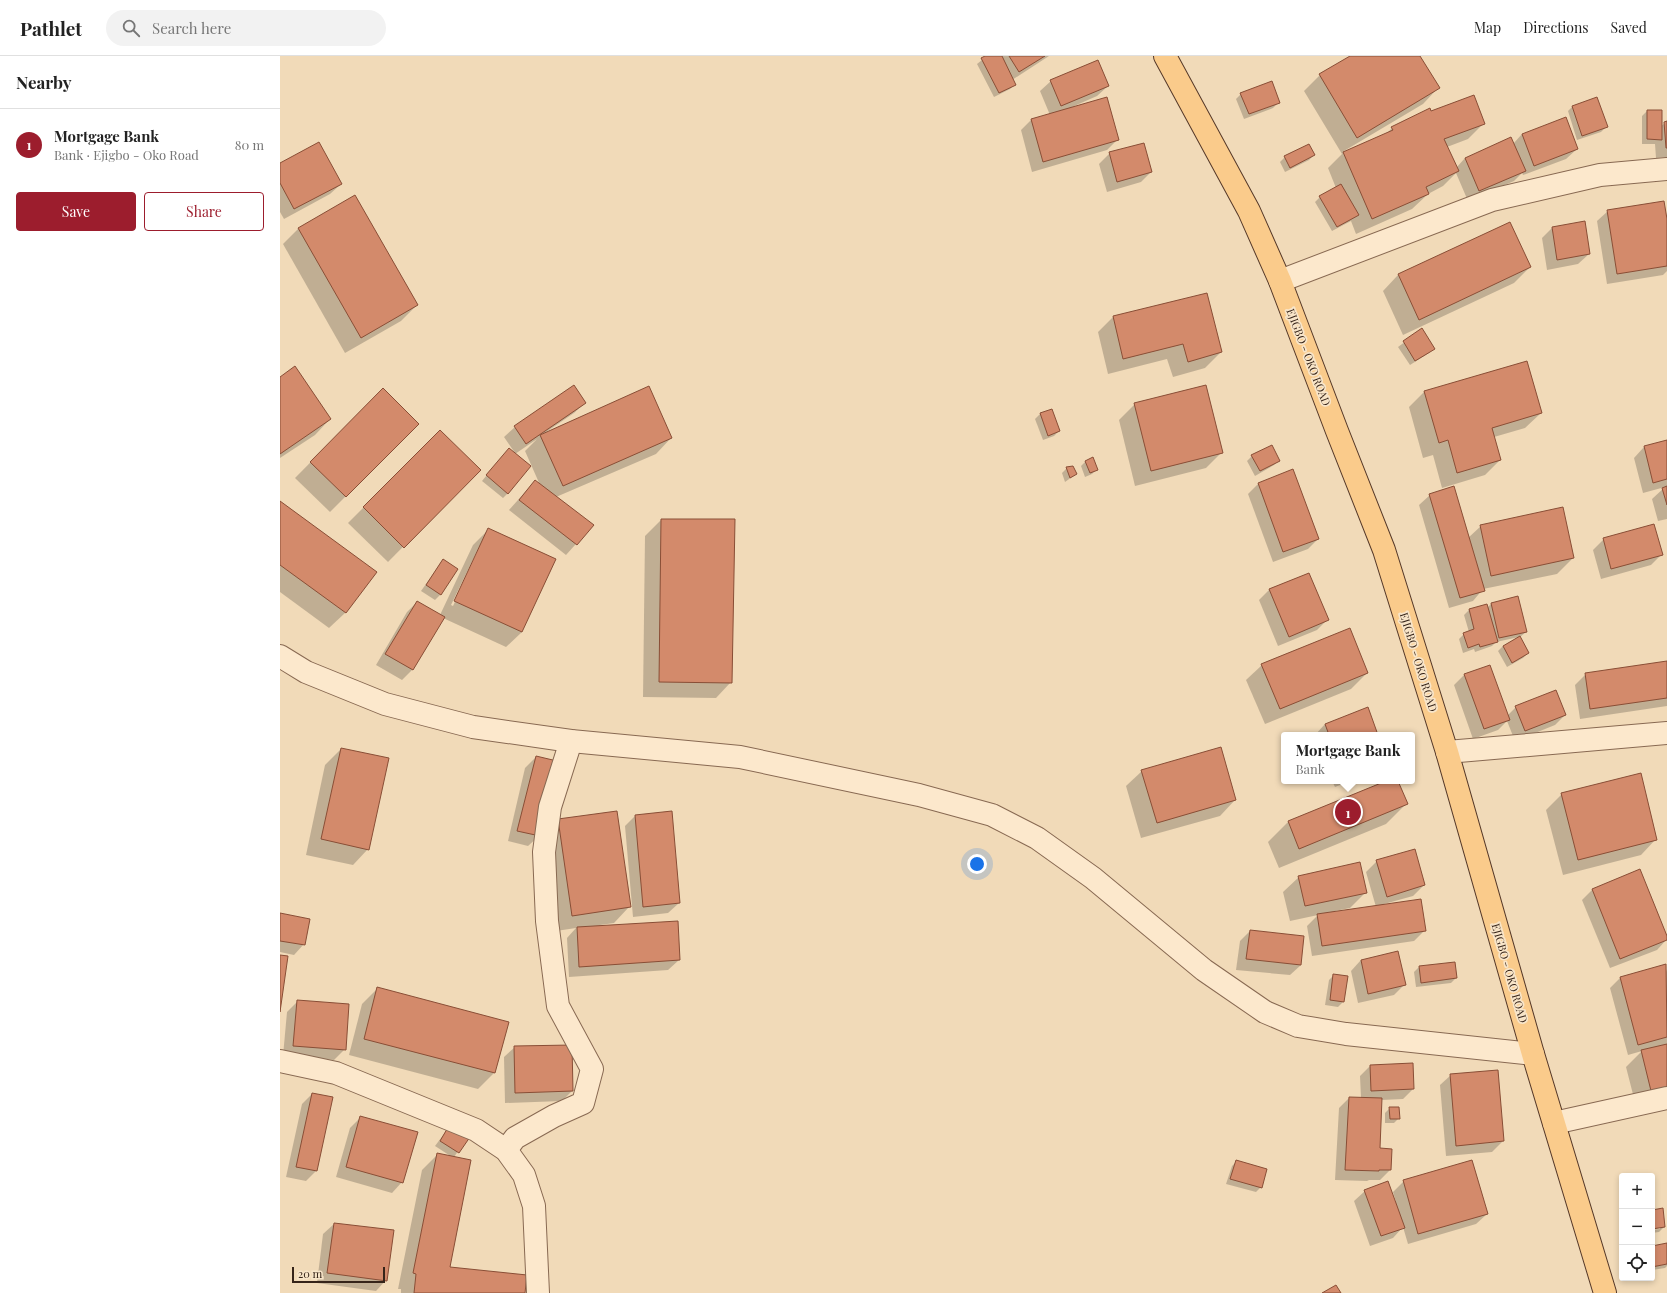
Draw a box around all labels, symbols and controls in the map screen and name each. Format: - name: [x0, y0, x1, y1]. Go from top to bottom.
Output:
- search box: [106, 10, 386, 46]
- text: Pathlet: [20, 15, 82, 41]
- icon: search: [120, 17, 142, 39]
- text: Search here: [152, 18, 231, 38]
- text: Map: [1474, 18, 1501, 37]
- text: Directions: [1523, 18, 1589, 37]
- text: Saved: [1611, 18, 1647, 37]
- text: Nearby: [16, 71, 71, 93]
- text: Mortgage Bank: [54, 126, 159, 146]
- text: 1: [27, 136, 31, 153]
- text: 80 m: [235, 136, 264, 153]
- text: Bank · Ejigbo - Oko Road: [54, 146, 199, 163]
- button: Save: [16, 192, 136, 231]
- button: Share: [144, 192, 264, 231]
- street label: EJIGBO - OKO ROAD: [1284, 306, 1334, 408]
- street label: EJIGBO - OKO ROAD: [1397, 611, 1441, 713]
- popup: [1281, 732, 1415, 784]
- text: Mortgage Bank: [1295, 740, 1401, 760]
- text: Bank: [1295, 760, 1325, 777]
- pin: 1: [1335, 797, 1361, 827]
- your location: [967, 854, 987, 874]
- street label: EJIGBO - OKO ROAD: [1489, 921, 1531, 1025]
- map controls: [1619, 1173, 1655, 1281]
- button: +: [1619, 1173, 1655, 1209]
- button: −: [1619, 1209, 1655, 1245]
- button: locate: [1619, 1245, 1655, 1281]
- scale bar: [292, 1265, 385, 1284]
- text: 20 m: [298, 1266, 322, 1281]

